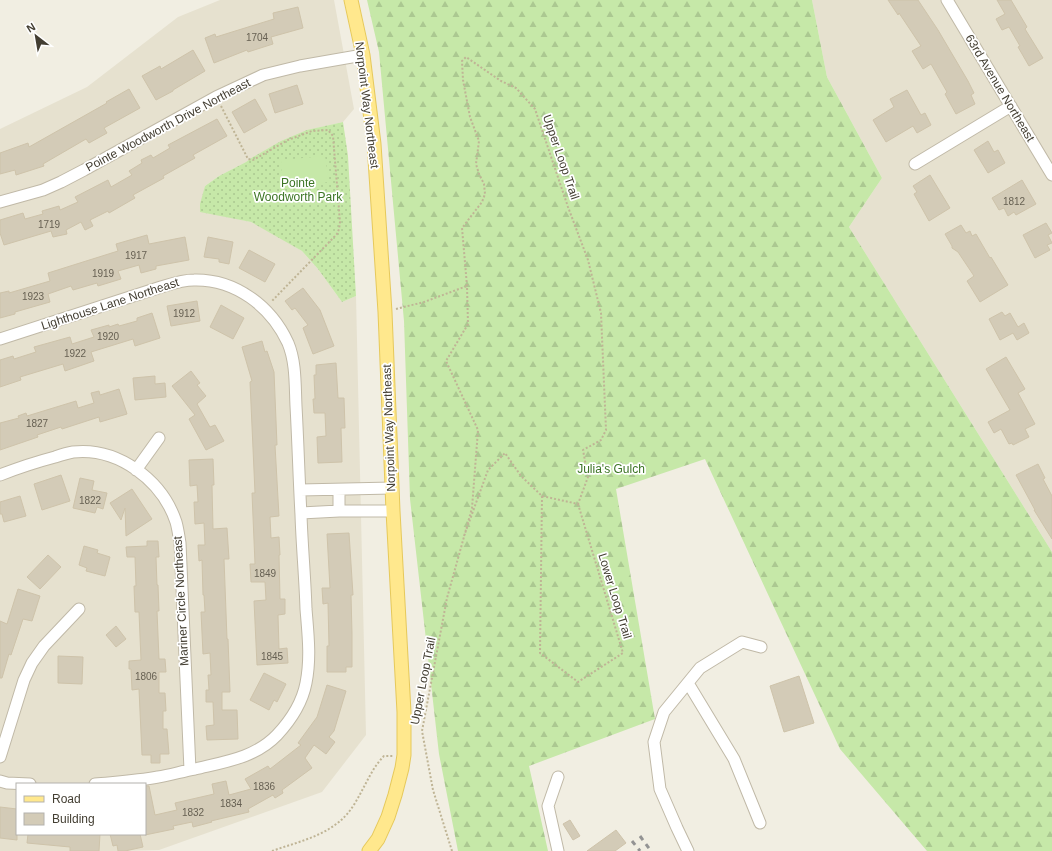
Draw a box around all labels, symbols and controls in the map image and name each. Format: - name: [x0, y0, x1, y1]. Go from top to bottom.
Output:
- north arrow: [16, 16, 56, 56]
- text: N: [24, 20, 37, 35]
- house number: 1704: [246, 32, 269, 43]
- street label: 63rd Avenue Northeast: [962, 32, 1038, 145]
- street label: Norpoint Way Northeast: [352, 41, 382, 170]
- street label: Pointe Woodworth Drive Northeast: [83, 75, 253, 174]
- street label: Upper Loop Trail: [540, 113, 582, 201]
- park label: Pointe Woodworth Park: [254, 176, 343, 204]
- house number: 1812: [1003, 196, 1026, 207]
- house number: 1719: [38, 219, 61, 230]
- house number: 1917: [125, 250, 148, 261]
- house number: 1919: [92, 268, 115, 279]
- street label: Lighthouse Lane Northeast: [39, 275, 181, 333]
- house number: 1923: [22, 291, 45, 302]
- house number: 1912: [173, 308, 196, 319]
- house number: 1920: [97, 331, 120, 342]
- house number: 1922: [64, 348, 87, 359]
- street label: Norpoint Way Northeast: [380, 363, 398, 492]
- house number: 1827: [26, 418, 49, 429]
- park label: Julia's Gulch: [577, 462, 645, 476]
- house number: 1822: [79, 495, 102, 506]
- street label: Mariner Circle Northeast: [171, 535, 191, 666]
- street label: Lower Loop Trail: [595, 552, 635, 640]
- house number: 1849: [254, 568, 277, 579]
- street label: Upper Loop Trail: [408, 636, 438, 726]
- house number: 1845: [261, 651, 284, 662]
- house number: 1806: [135, 671, 158, 682]
- house number: 1836: [253, 781, 276, 792]
- legend: [16, 783, 146, 835]
- text: Road: [52, 792, 81, 806]
- house number: 1834: [220, 798, 243, 809]
- house number: 1832: [182, 807, 205, 818]
- text: Building: [52, 812, 95, 826]

